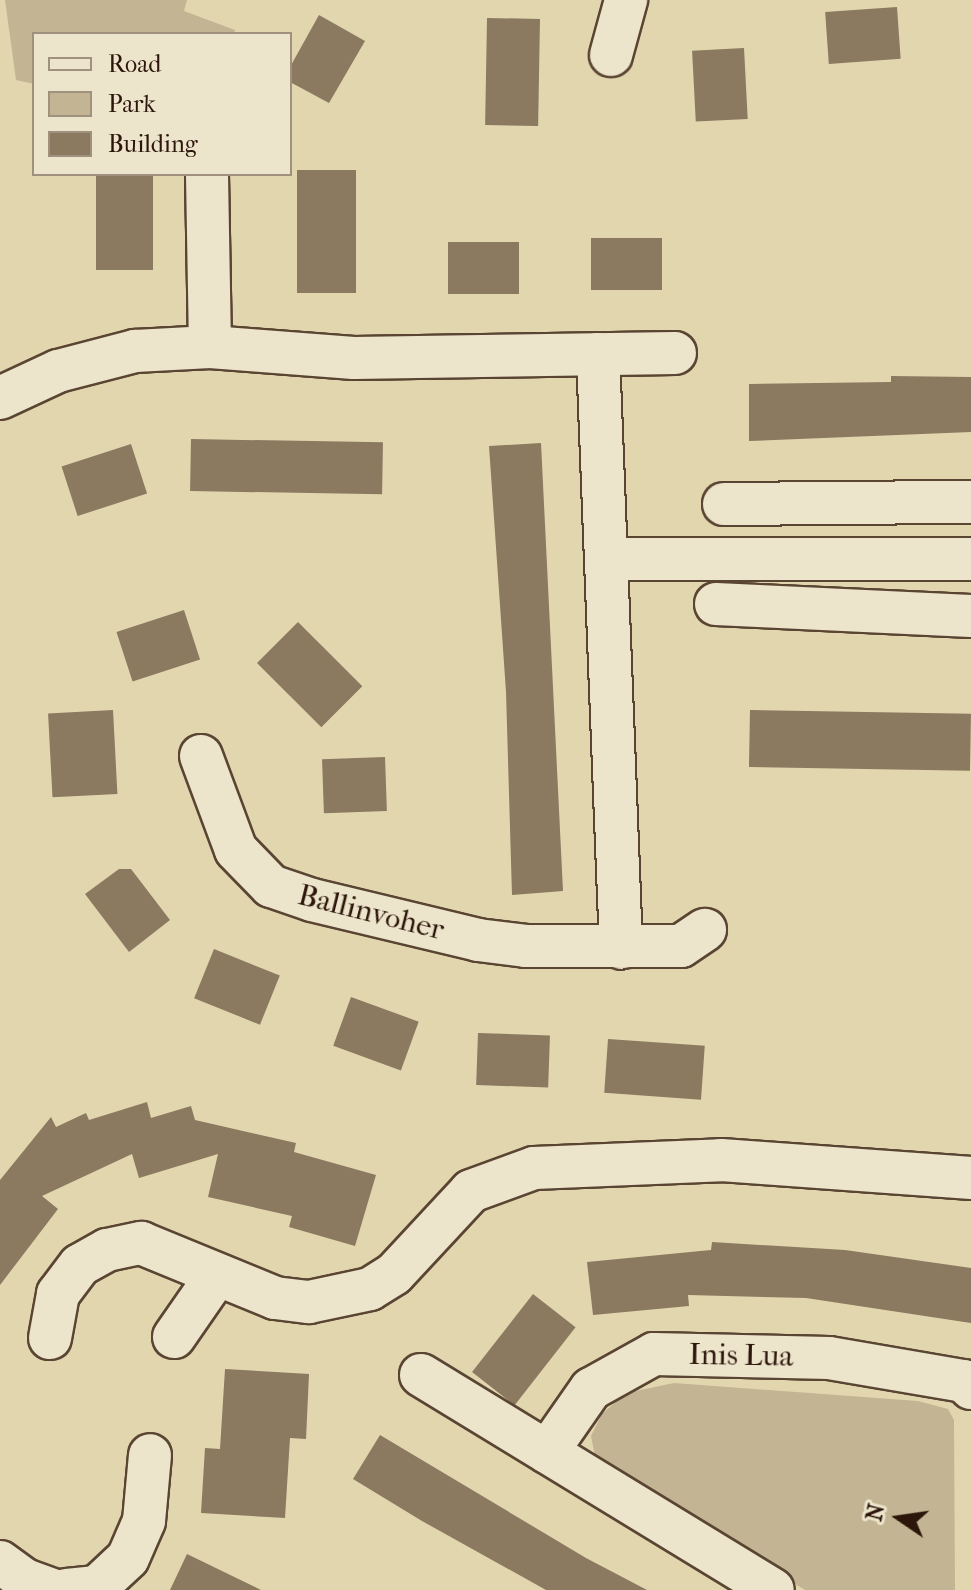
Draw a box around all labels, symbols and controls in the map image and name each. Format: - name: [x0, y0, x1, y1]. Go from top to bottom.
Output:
- legend: [32, 32, 292, 176]
- text: Road: [108, 50, 161, 78]
- text: Park: [108, 90, 156, 118]
- text: Building: [108, 130, 198, 158]
- street label: Ballinvoher: [294, 877, 448, 949]
- street label: Inis Lua: [689, 1337, 793, 1375]
- north arrow: [859, 1478, 939, 1558]
- text: N: [861, 1502, 890, 1524]

